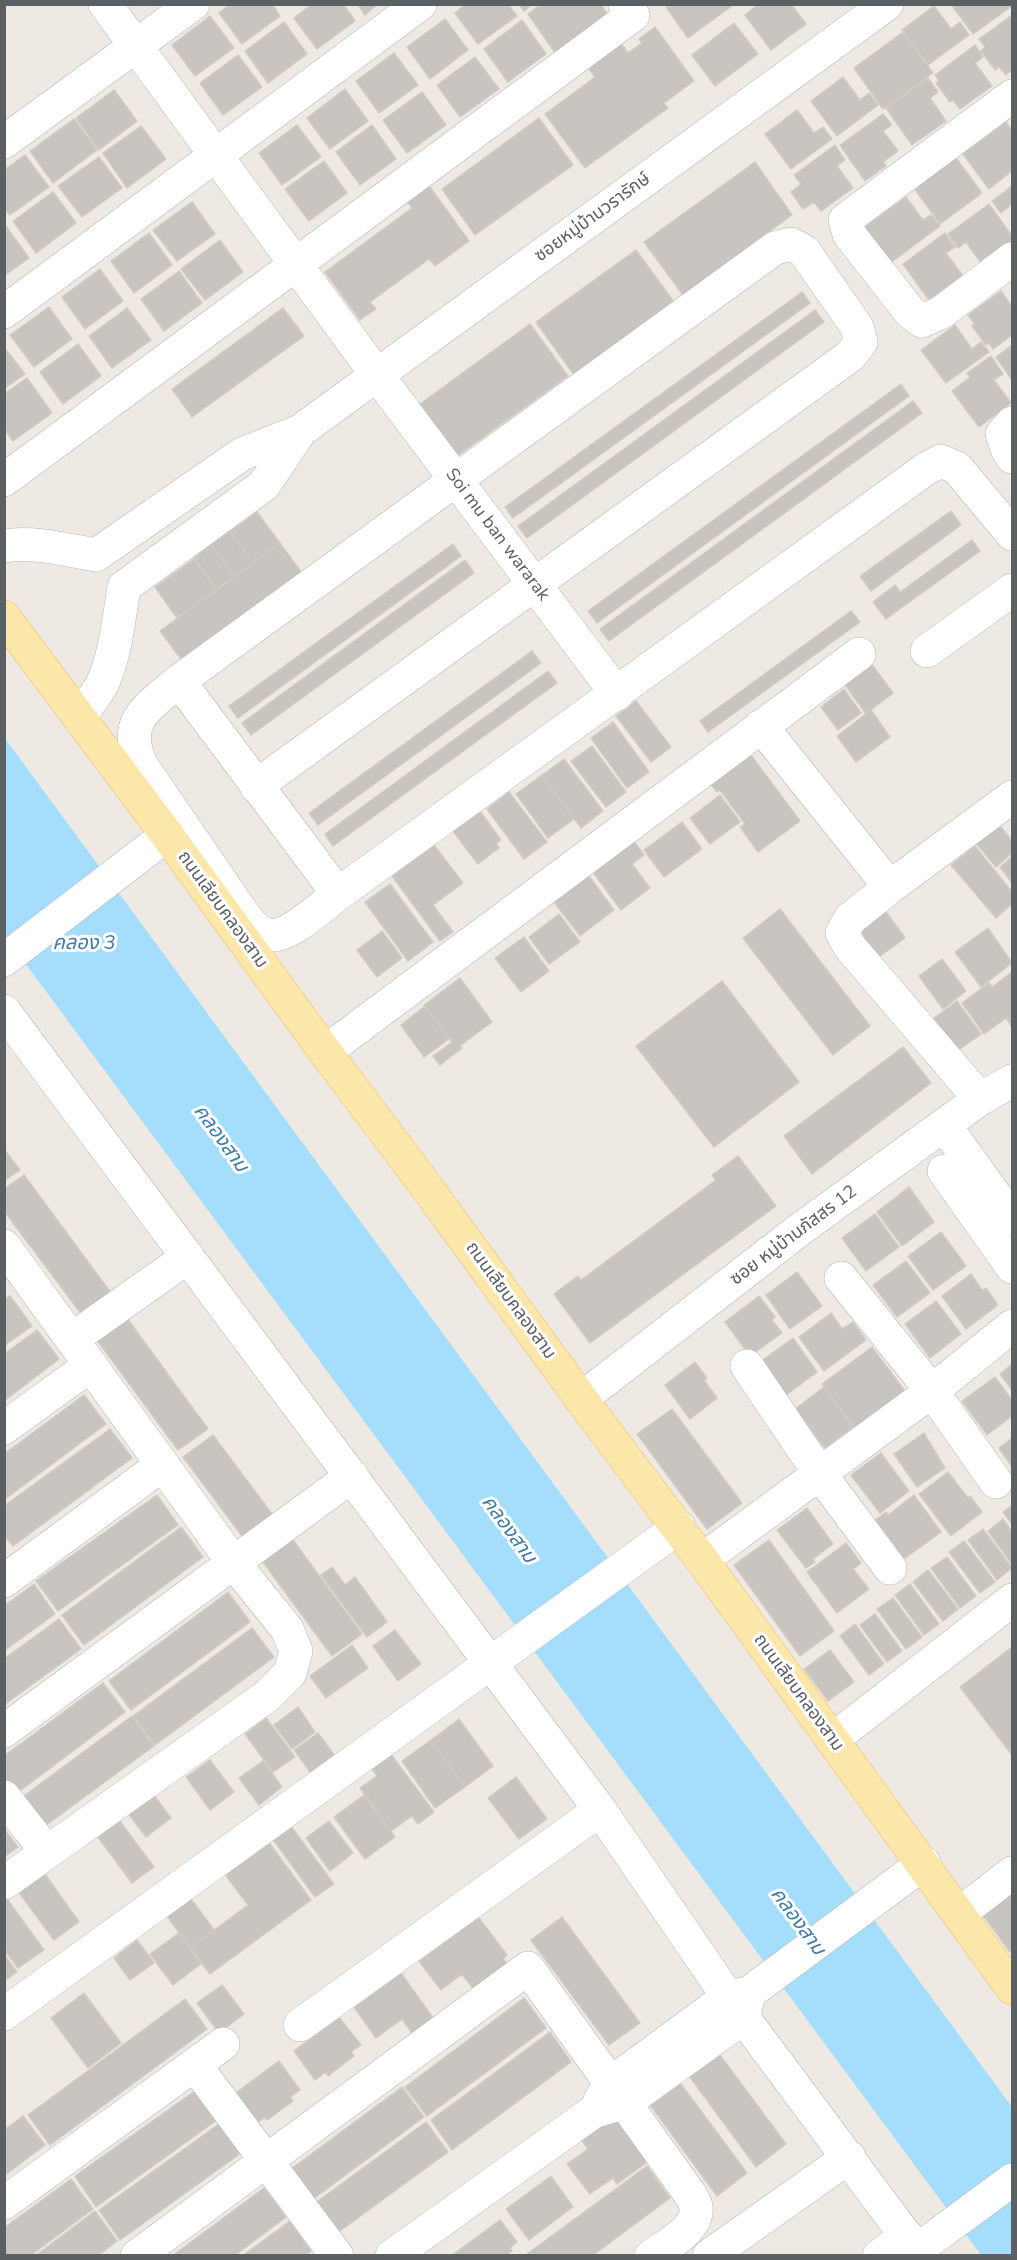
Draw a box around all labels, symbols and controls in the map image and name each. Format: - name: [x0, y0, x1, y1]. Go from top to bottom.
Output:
- street label: ซอยหมู่บ้านวรารักษ์: [531, 169, 655, 267]
- street label: Soi mu ban wararak: [440, 465, 554, 605]
- street label: ถนนเลียบคลองสาม: [172, 847, 272, 973]
- water label: คลอง 3: [52, 932, 116, 956]
- water label: คลองสาม: [187, 1100, 253, 1178]
- street label: ซอย หมู่บ้านภัสสร 12: [726, 1181, 862, 1291]
- street label: ถนนเลียบคลองสาม: [460, 1238, 560, 1364]
- water label: คลองสาม: [475, 1491, 541, 1569]
- street label: ถนนเลียบคลองสาม: [748, 1630, 848, 1756]
- water label: คลองสาม: [764, 1883, 830, 1961]

